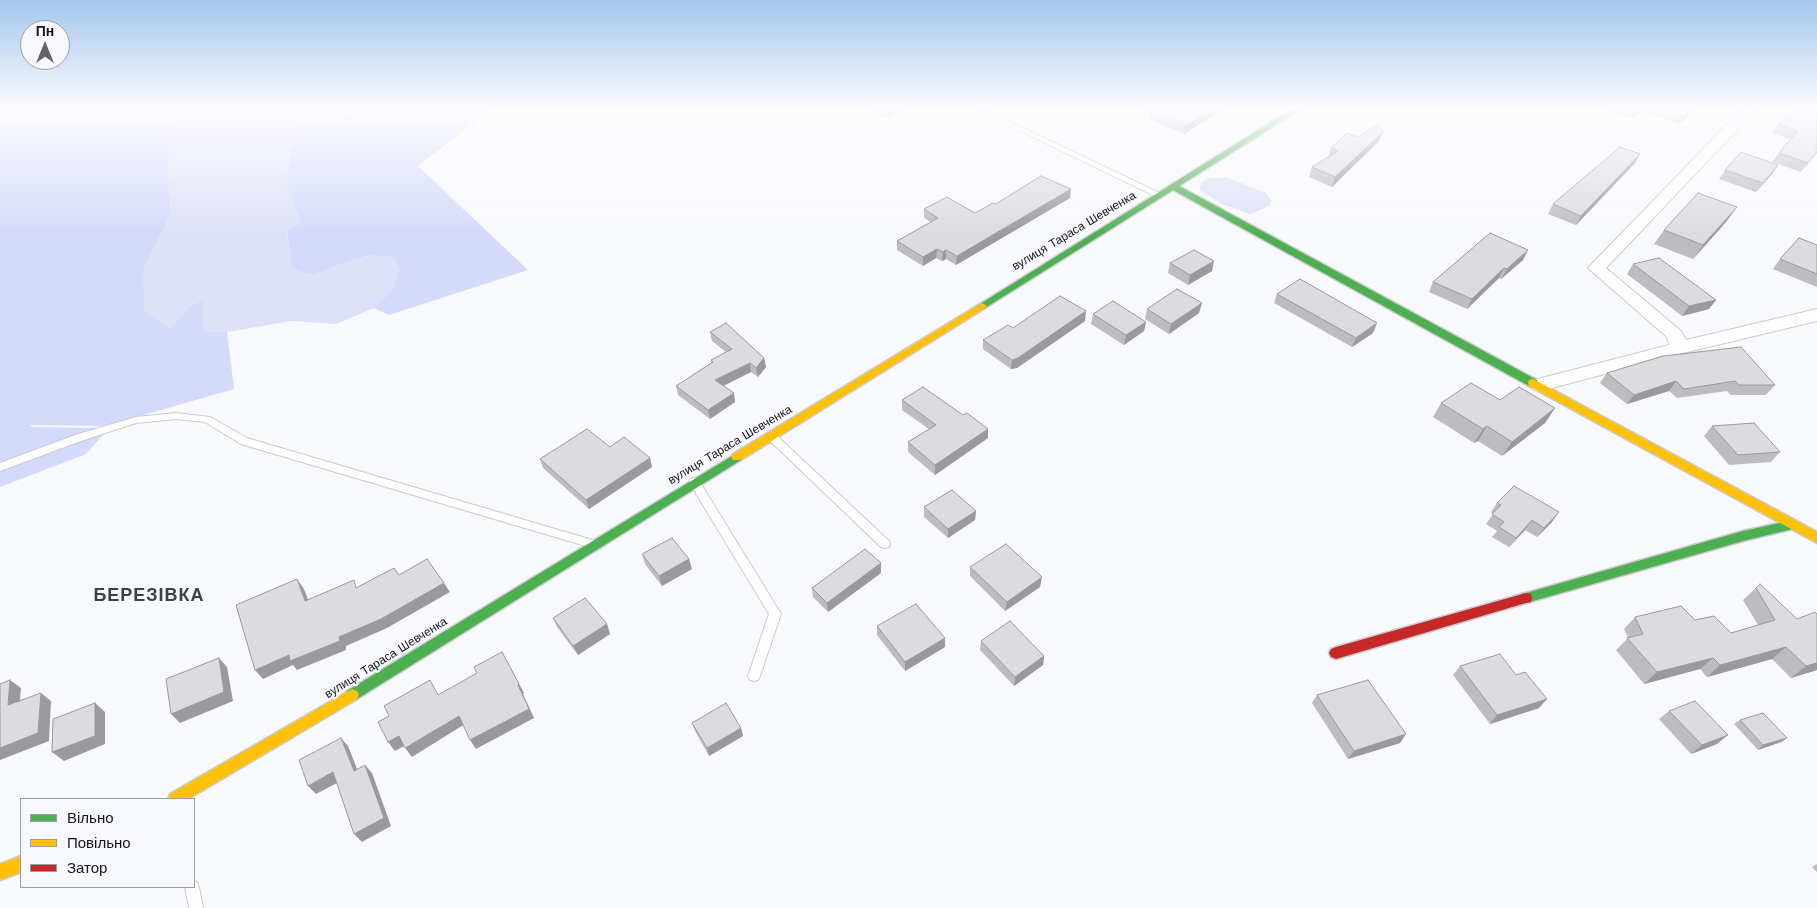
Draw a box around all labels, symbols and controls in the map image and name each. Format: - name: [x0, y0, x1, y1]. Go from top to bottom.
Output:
- north arrow: [20, 20, 70, 70]
- text: Пн: [36, 23, 54, 39]
- street label: вулиця Тараса Шевченка: [1010, 188, 1138, 274]
- street label: вулиця Тараса Шевченка: [666, 402, 794, 488]
- district label: БЕРЕЗІВКА: [92, 585, 206, 607]
- street label: вулиця Тараса Шевченка: [322, 614, 450, 702]
- legend: [20, 798, 195, 888]
- text: Вільно: [67, 809, 114, 827]
- text: Повільно: [67, 834, 131, 852]
- text: Затор: [67, 859, 107, 877]

